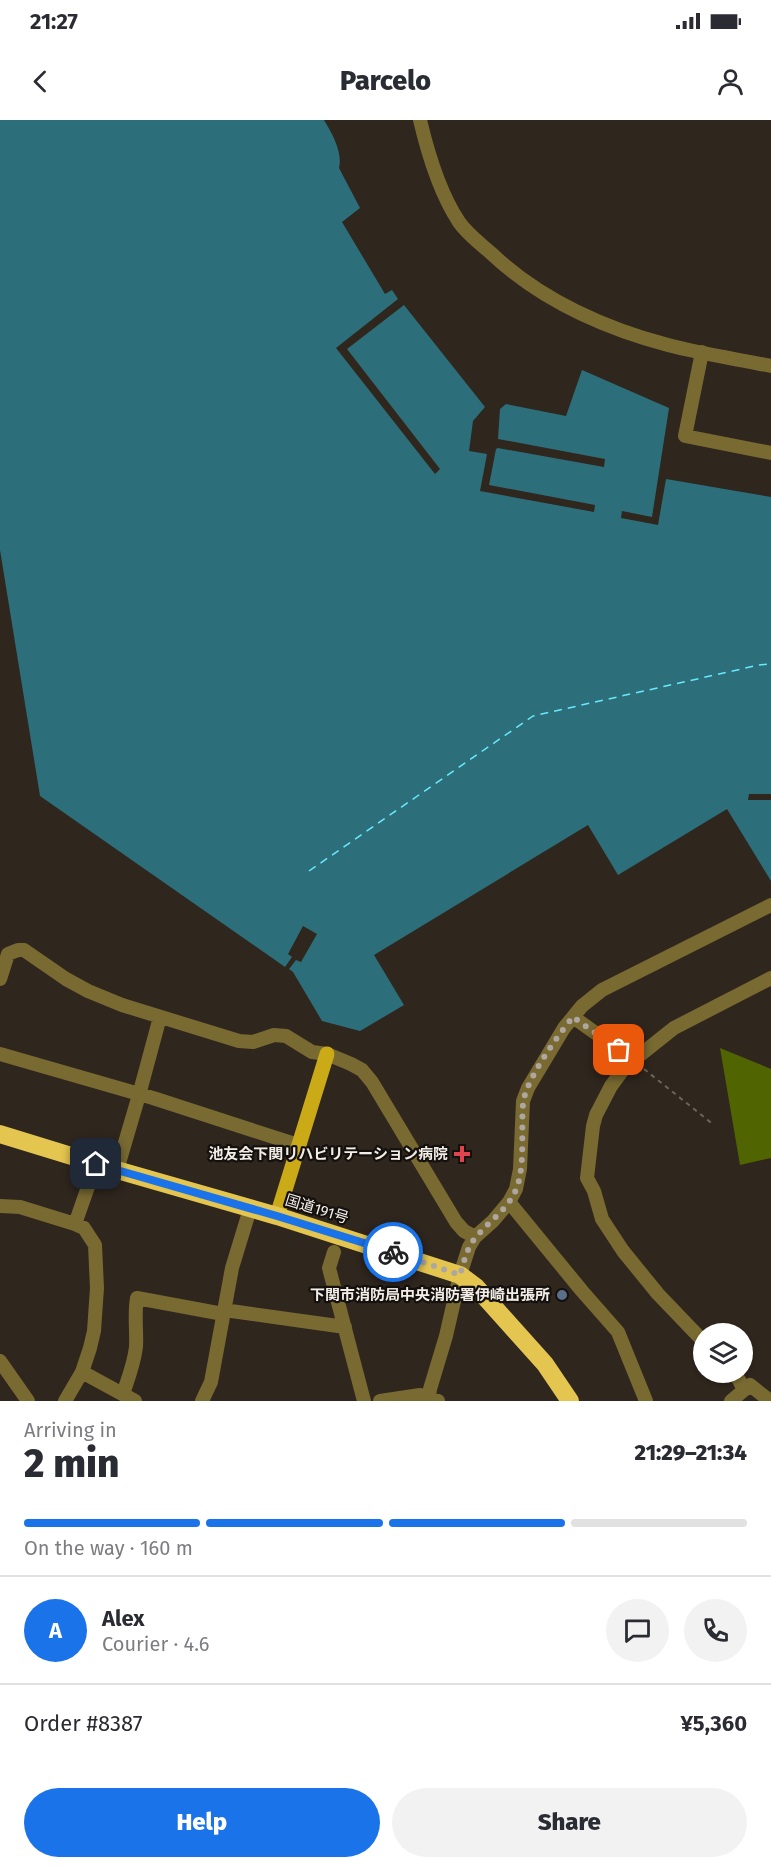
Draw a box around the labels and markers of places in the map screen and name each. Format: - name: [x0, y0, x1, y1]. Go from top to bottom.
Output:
- pin: [593, 1024, 644, 1075]
- pin: [70, 1138, 121, 1189]
- place label: 池友会下関リハビリテーション病院: [208, 1145, 448, 1163]
- marker: 池友会下関リハビリテーション病院: [453, 1145, 471, 1163]
- place label: 下関市消防局中央消防署伊崎出張所: [310, 1286, 550, 1304]
- marker: 下関市消防局中央消防署伊崎出張所: [555, 1288, 569, 1302]

